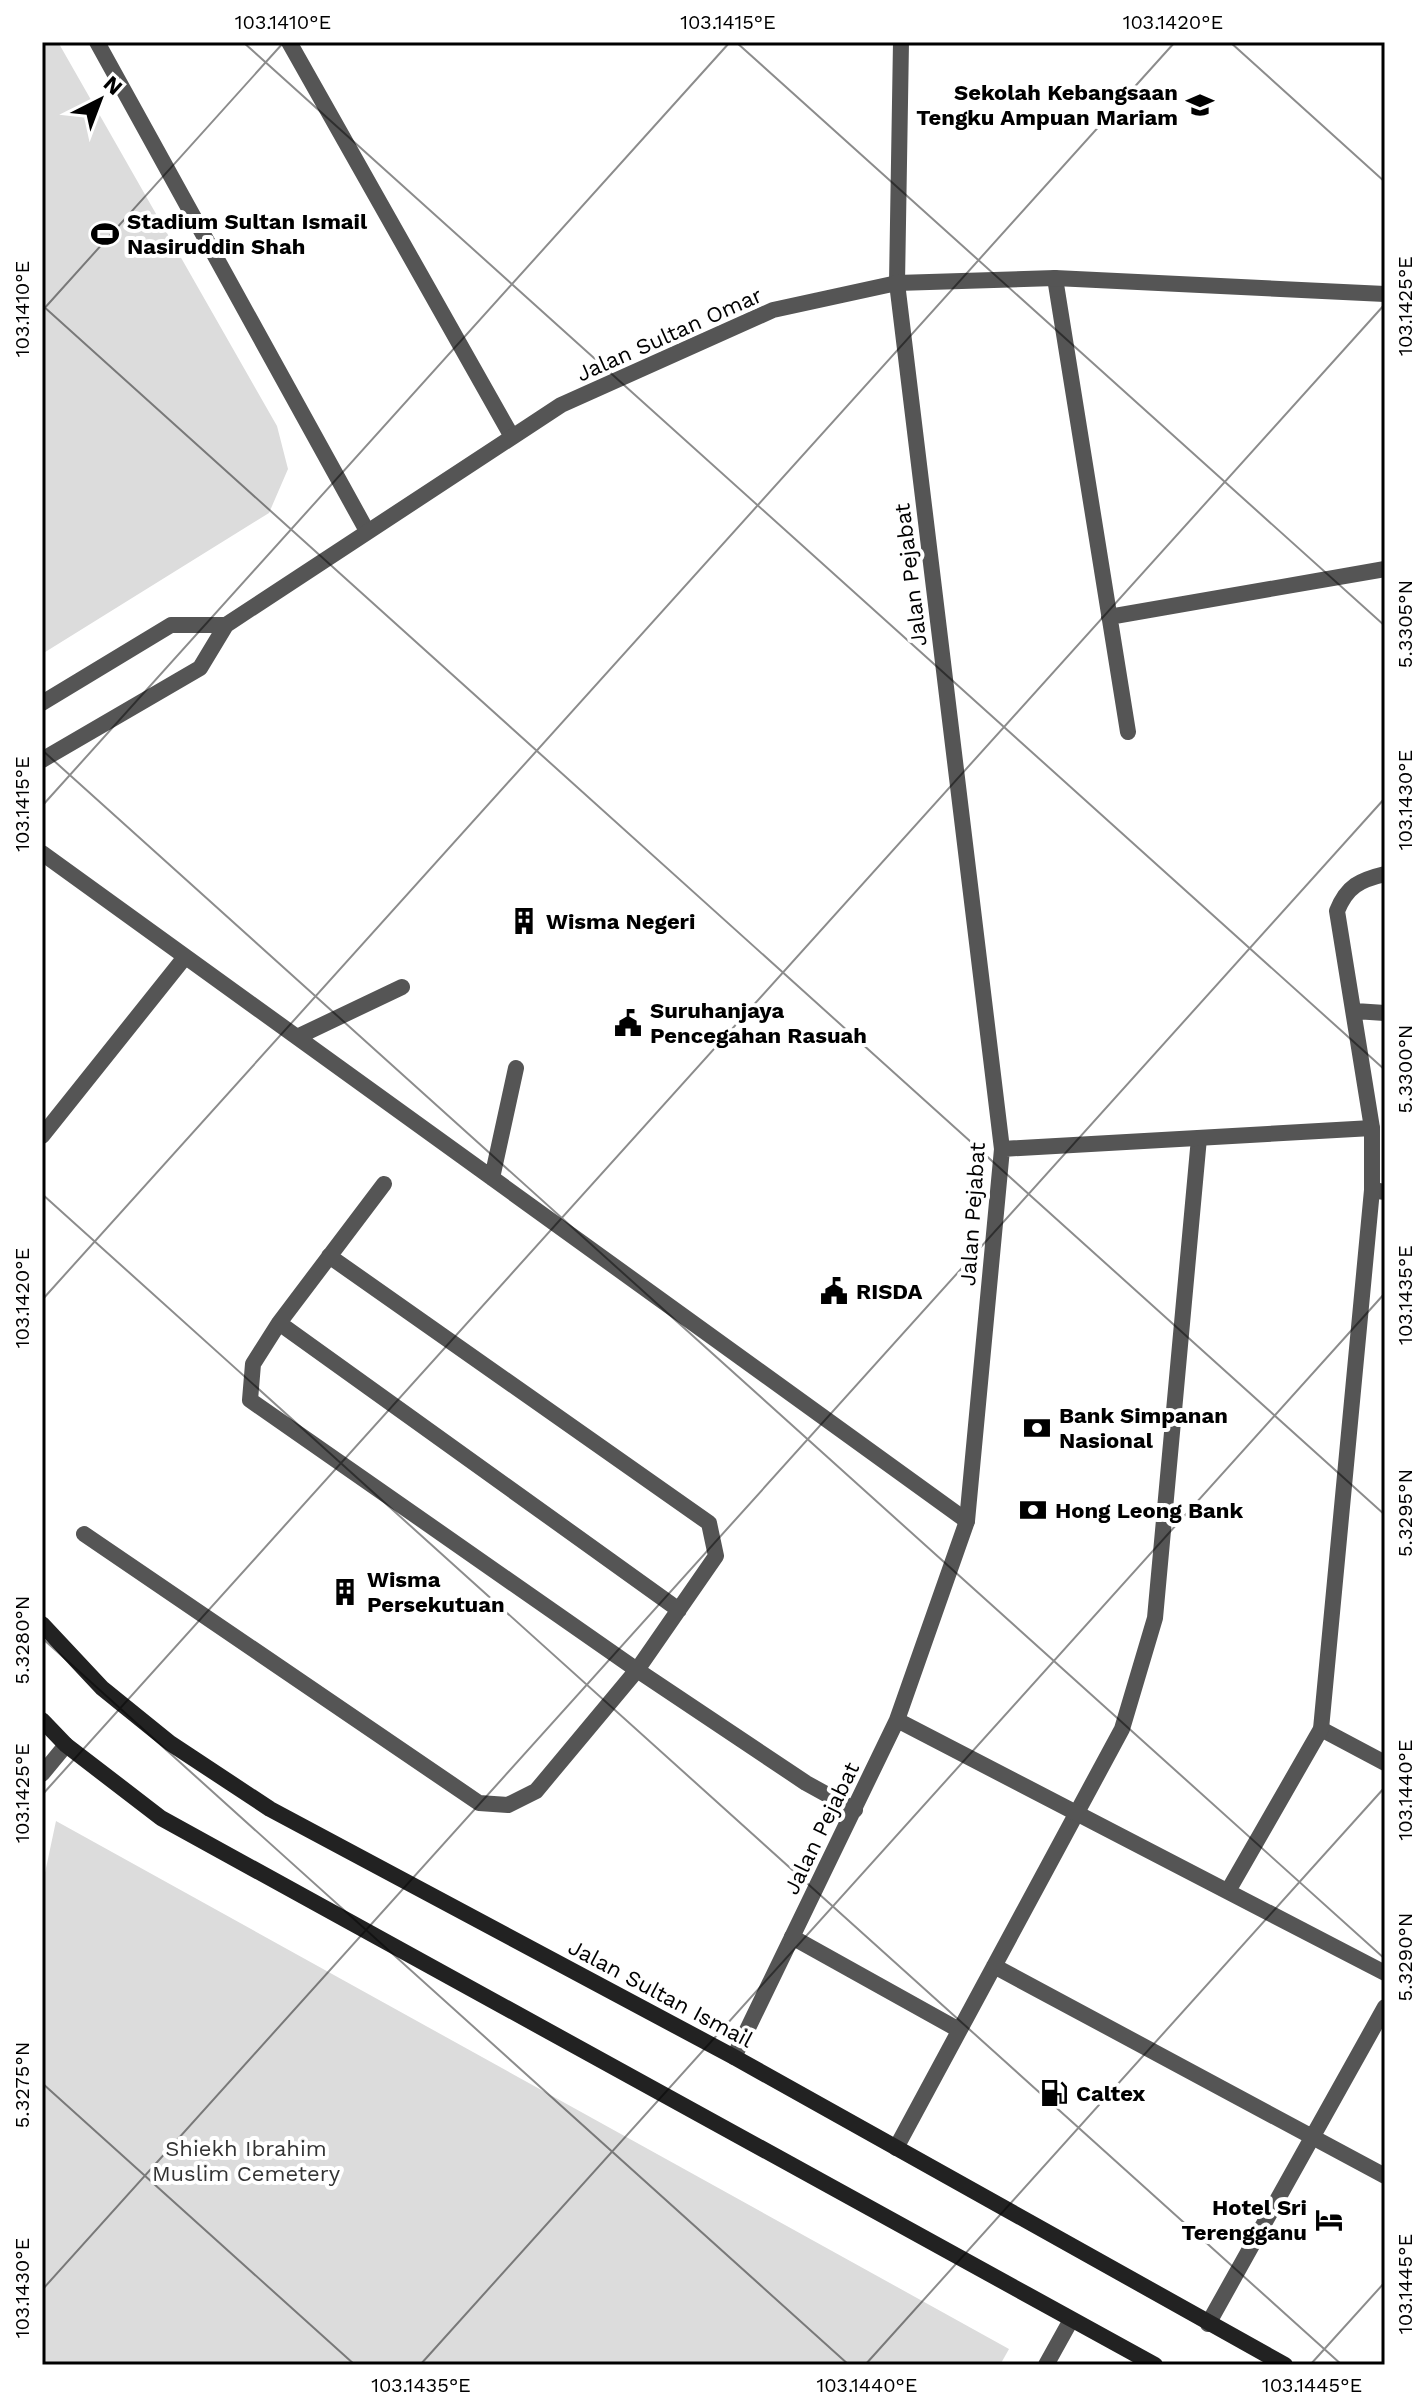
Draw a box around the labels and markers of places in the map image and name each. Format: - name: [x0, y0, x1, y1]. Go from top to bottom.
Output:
- place label: Sekolah Kebangsaan Tengku Ampuan Mariam: [916, 80, 1178, 130]
- school or university icon: Sekolah Kebangsaan Tengku Ampuan Mariam: [1185, 90, 1215, 120]
- place label: Stadium Sultan Ismail Nasiruddin Shah: [127, 209, 368, 259]
- sports icon: Stadium Sultan Ismail Nasiruddin Shah: [90, 219, 120, 249]
- building icon: Wisma Negeri: [509, 906, 539, 936]
- place label: Wisma Negeri: [546, 909, 695, 934]
- place label: Suruhanjaya Pencegahan Rasuah: [650, 998, 867, 1048]
- public building icon: Suruhanjaya Pencegahan Rasuah: [613, 1008, 643, 1038]
- public building icon: RISDA: [819, 1276, 849, 1306]
- place label: RISDA: [856, 1279, 923, 1304]
- place label: Bank Simpanan Nasional: [1059, 1403, 1228, 1453]
- bank icon: Bank Simpanan Nasional: [1022, 1413, 1052, 1443]
- bank icon: Hong Leong Bank: [1018, 1495, 1048, 1525]
- place label: Hong Leong Bank: [1055, 1498, 1243, 1523]
- place label: Wisma Persekutuan: [367, 1567, 505, 1617]
- building icon: Wisma Persekutuan: [330, 1577, 360, 1607]
- fuel station icon: Caltex: [1039, 2078, 1069, 2108]
- place label: Caltex: [1076, 2081, 1145, 2106]
- place label: Hotel Sri Terengganu: [1181, 2195, 1307, 2245]
- hotel icon: Hotel Sri Terengganu: [1314, 2205, 1344, 2235]

